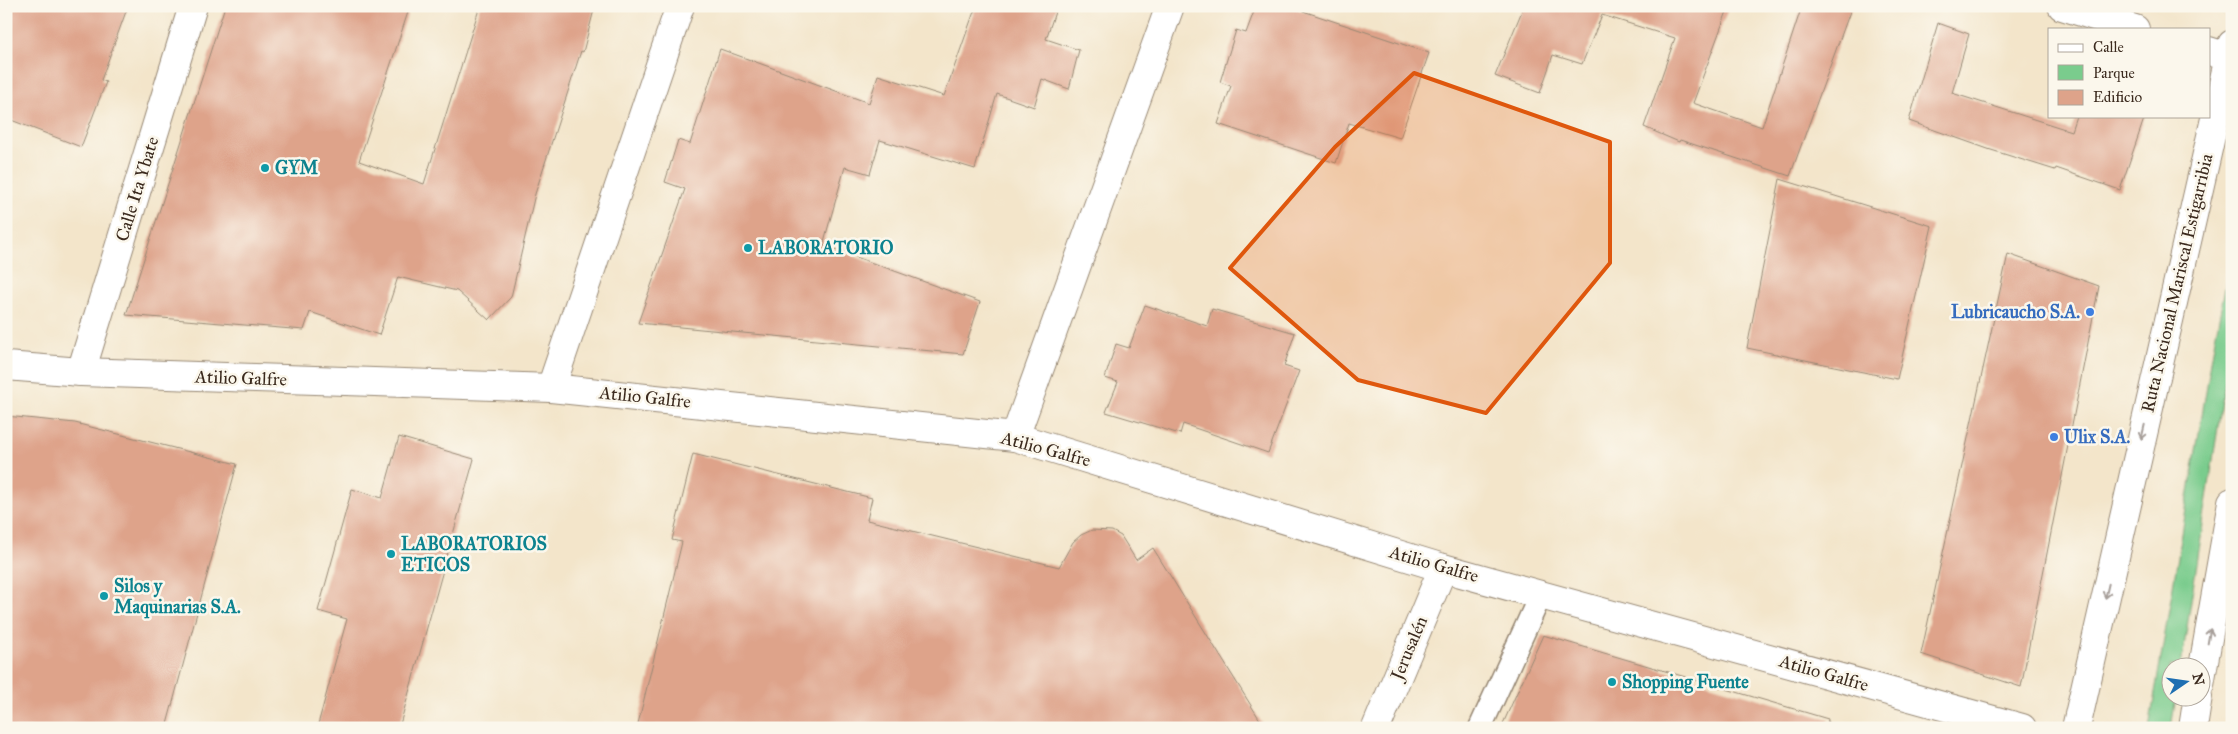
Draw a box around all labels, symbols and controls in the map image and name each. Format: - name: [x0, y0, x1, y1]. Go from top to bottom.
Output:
- legend: [2048, 28, 2210, 118]
- text: Calle: [2093, 38, 2124, 56]
- text: Parque: [2093, 64, 2135, 83]
- text: Edificio: [2093, 88, 2142, 106]
- street label: Calle Ita Ybate: [111, 134, 163, 244]
- street label: Ruta Nacional Mariscal Estigarribia: [2136, 151, 2219, 415]
- place label: GYM: [275, 157, 319, 179]
- marker: GYM: [259, 162, 271, 174]
- place label: LABORATORIO: [758, 237, 894, 259]
- marker: LABORATORIO: [742, 242, 754, 254]
- place label: Lubricaucho S.A.: [1951, 301, 2080, 323]
- marker: Lubricaucho S.A.: [2084, 306, 2096, 318]
- street label: Atilio Galfre: [194, 365, 287, 391]
- street label: Atilio Galfre: [597, 381, 692, 413]
- one-way arrow: [2138, 424, 2147, 440]
- street label: Atilio Galfre: [998, 426, 1093, 472]
- place label: Ulix S.A.: [2064, 426, 2131, 448]
- marker: Ulix S.A.: [2048, 431, 2060, 443]
- place label: LABORATORIOS ETICOS: [401, 533, 547, 576]
- street label: Atilio Galfre: [1386, 540, 1481, 587]
- marker: LABORATORIOS ETICOS: [385, 548, 397, 560]
- place label: Silos y Maquinarias S.A.: [114, 575, 241, 619]
- one-way arrow: [2102, 582, 2111, 598]
- marker: Silos y Maquinarias S.A.: [98, 590, 110, 602]
- street label: Jerusalén: [1385, 613, 1433, 685]
- one-way arrow: [2204, 629, 2214, 645]
- street label: Atilio Galfre: [1776, 649, 1871, 696]
- north arrow: [2160, 656, 2210, 706]
- place label: Shopping Fuente: [1622, 671, 1749, 694]
- text: N: [2189, 671, 2208, 687]
- marker: Shopping Fuente: [1606, 676, 1618, 688]

